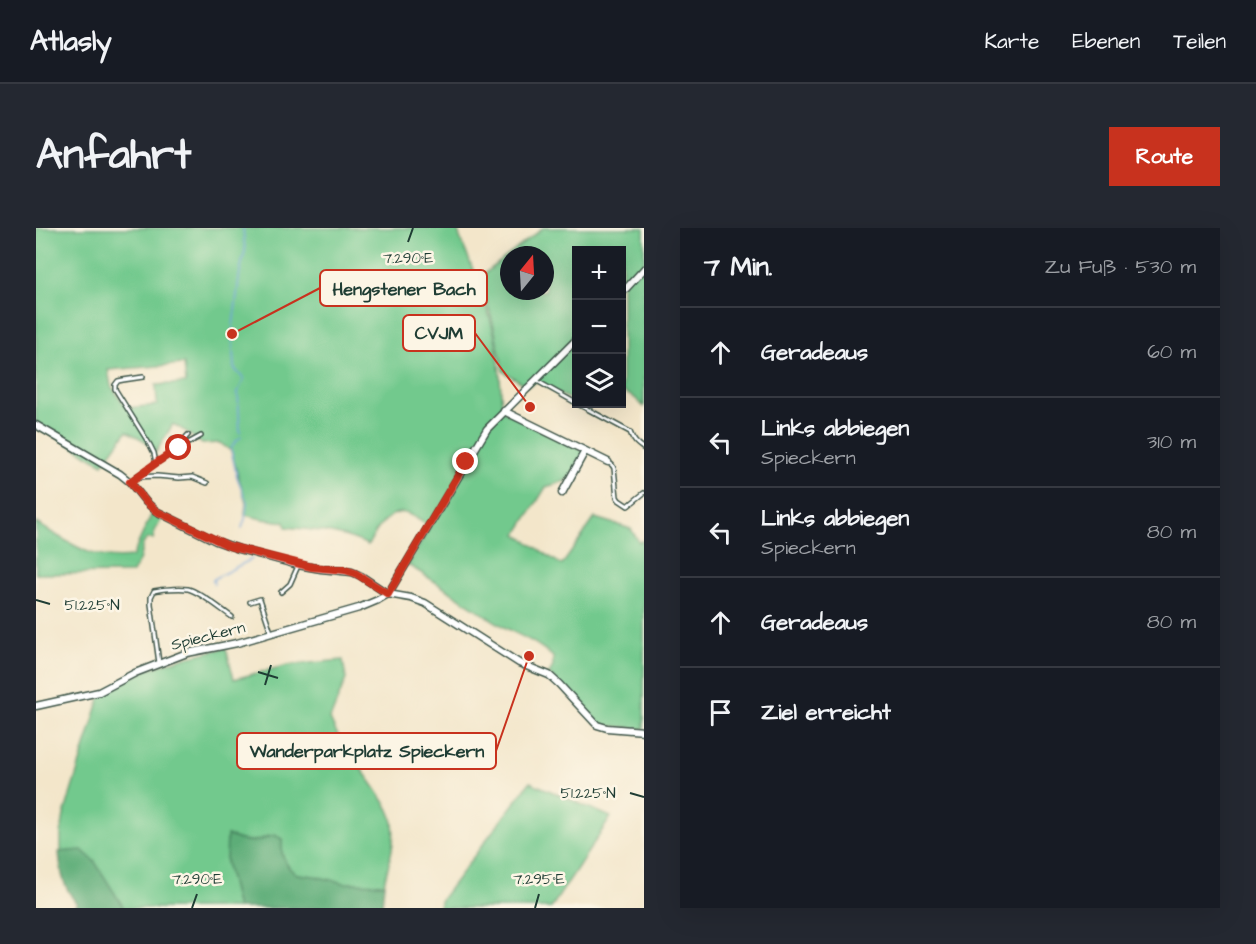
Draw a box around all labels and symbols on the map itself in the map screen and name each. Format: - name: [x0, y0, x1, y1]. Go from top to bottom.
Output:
- north arrow: [500, 246, 554, 300]
- text: 7.290°E: [383, 248, 433, 269]
- callout: Hengstener Bach: [320, 270, 487, 306]
- text: Hengstener Bach: [332, 277, 477, 303]
- callout: CVJM: [403, 315, 475, 351]
- text: CVJM: [415, 321, 463, 346]
- route start: [165, 434, 191, 460]
- route end: [452, 448, 478, 474]
- text: 51.225°N: [64, 595, 120, 616]
- street label: Spieckern: [169, 616, 247, 656]
- callout: Wanderparkplatz Spieckern: [237, 733, 496, 769]
- text: Wanderparkplatz Spieckern: [249, 739, 484, 764]
- text: 51.225°N: [560, 783, 616, 804]
- text: 7.290°E: [172, 869, 222, 890]
- text: 7.295°E: [513, 869, 565, 890]

